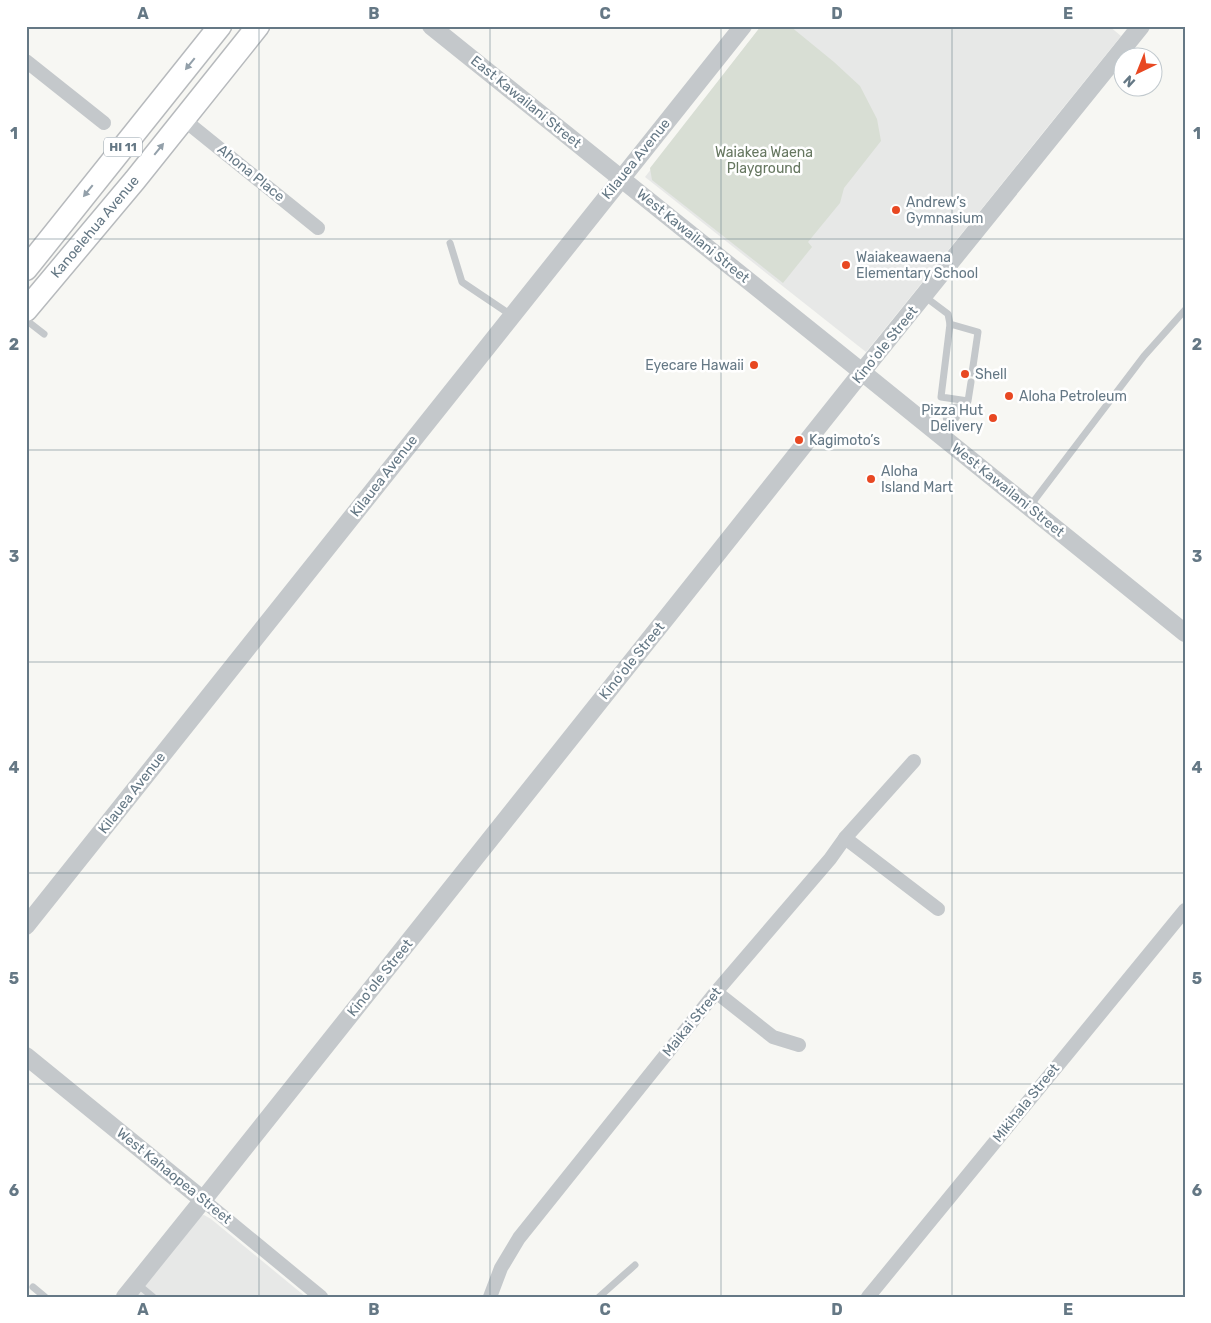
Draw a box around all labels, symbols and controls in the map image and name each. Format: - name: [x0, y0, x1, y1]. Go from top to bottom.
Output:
- text: A: [137, 4, 149, 23]
- text: B: [368, 4, 380, 23]
- text: C: [599, 4, 611, 23]
- text: D: [831, 4, 843, 23]
- text: E: [1063, 4, 1073, 23]
- north arrow: [1114, 48, 1164, 98]
- street label: East Kawailani Street: [467, 52, 585, 152]
- one-way arrow: [184, 57, 195, 70]
- text: N: [1120, 71, 1139, 91]
- street label: Kilauea Avenue: [598, 115, 674, 203]
- text: 1: [10, 124, 18, 143]
- text: 1: [1193, 124, 1201, 143]
- road number: HI 11: [104, 138, 142, 156]
- street label: Ahona Place: [214, 141, 288, 205]
- one-way arrow: [154, 143, 165, 156]
- park label: Waiakea Waena Playground: [715, 144, 813, 177]
- street label: Kanoelehua Avenue: [47, 172, 143, 282]
- one-way arrow: [83, 184, 94, 197]
- street label: West Kawailani Street: [633, 185, 753, 287]
- place label: Andrew’s Gymnasium: [906, 194, 983, 227]
- marker: Andrew’s Gymnasium: [890, 204, 902, 216]
- place label: Waiakeawaena Elementary School: [856, 249, 978, 282]
- marker: Waiakeawaena Elementary School: [840, 259, 852, 271]
- street label: Kinoʻole Street: [849, 302, 922, 387]
- text: 2: [9, 335, 19, 354]
- text: 2: [1192, 335, 1202, 354]
- place label: Eyecare Hawaii: [645, 357, 744, 374]
- marker: Eyecare Hawaii: [748, 359, 760, 371]
- place label: Shell: [975, 366, 1007, 383]
- marker: Shell: [959, 368, 971, 380]
- place label: Aloha Petroleum: [1019, 388, 1127, 405]
- marker: Aloha Petroleum: [1003, 390, 1015, 402]
- place label: Pizza Hut Delivery: [921, 402, 984, 435]
- marker: Pizza Hut Delivery: [987, 412, 999, 424]
- street label: Kilauea Avenue: [347, 432, 421, 520]
- place label: Kagimoto’s: [809, 432, 880, 449]
- marker: Kagimoto’s: [793, 434, 805, 446]
- street label: West Kawailani Street: [948, 439, 1068, 541]
- place label: Aloha Island Mart: [881, 463, 953, 496]
- marker: Aloha Island Mart: [865, 473, 877, 485]
- text: 3: [9, 547, 19, 566]
- text: 3: [1192, 547, 1202, 566]
- street label: Kinoʻole Street: [596, 618, 669, 703]
- street label: Kilauea Avenue: [95, 749, 169, 837]
- text: 4: [9, 758, 20, 777]
- text: 4: [1192, 758, 1203, 777]
- street label: Kinoʻole Street: [344, 935, 417, 1020]
- text: 5: [9, 969, 19, 988]
- text: 5: [1192, 969, 1202, 988]
- street label: Maikai Street: [659, 983, 725, 1060]
- street label: Mikihala Street: [989, 1060, 1063, 1146]
- street label: West Kahaopea Street: [113, 1124, 235, 1228]
- text: 6: [9, 1181, 19, 1200]
- text: 6: [1192, 1181, 1202, 1200]
- text: A: [137, 1300, 149, 1319]
- text: B: [368, 1300, 380, 1319]
- text: C: [599, 1300, 611, 1319]
- text: D: [831, 1300, 843, 1319]
- text: E: [1063, 1300, 1073, 1319]

